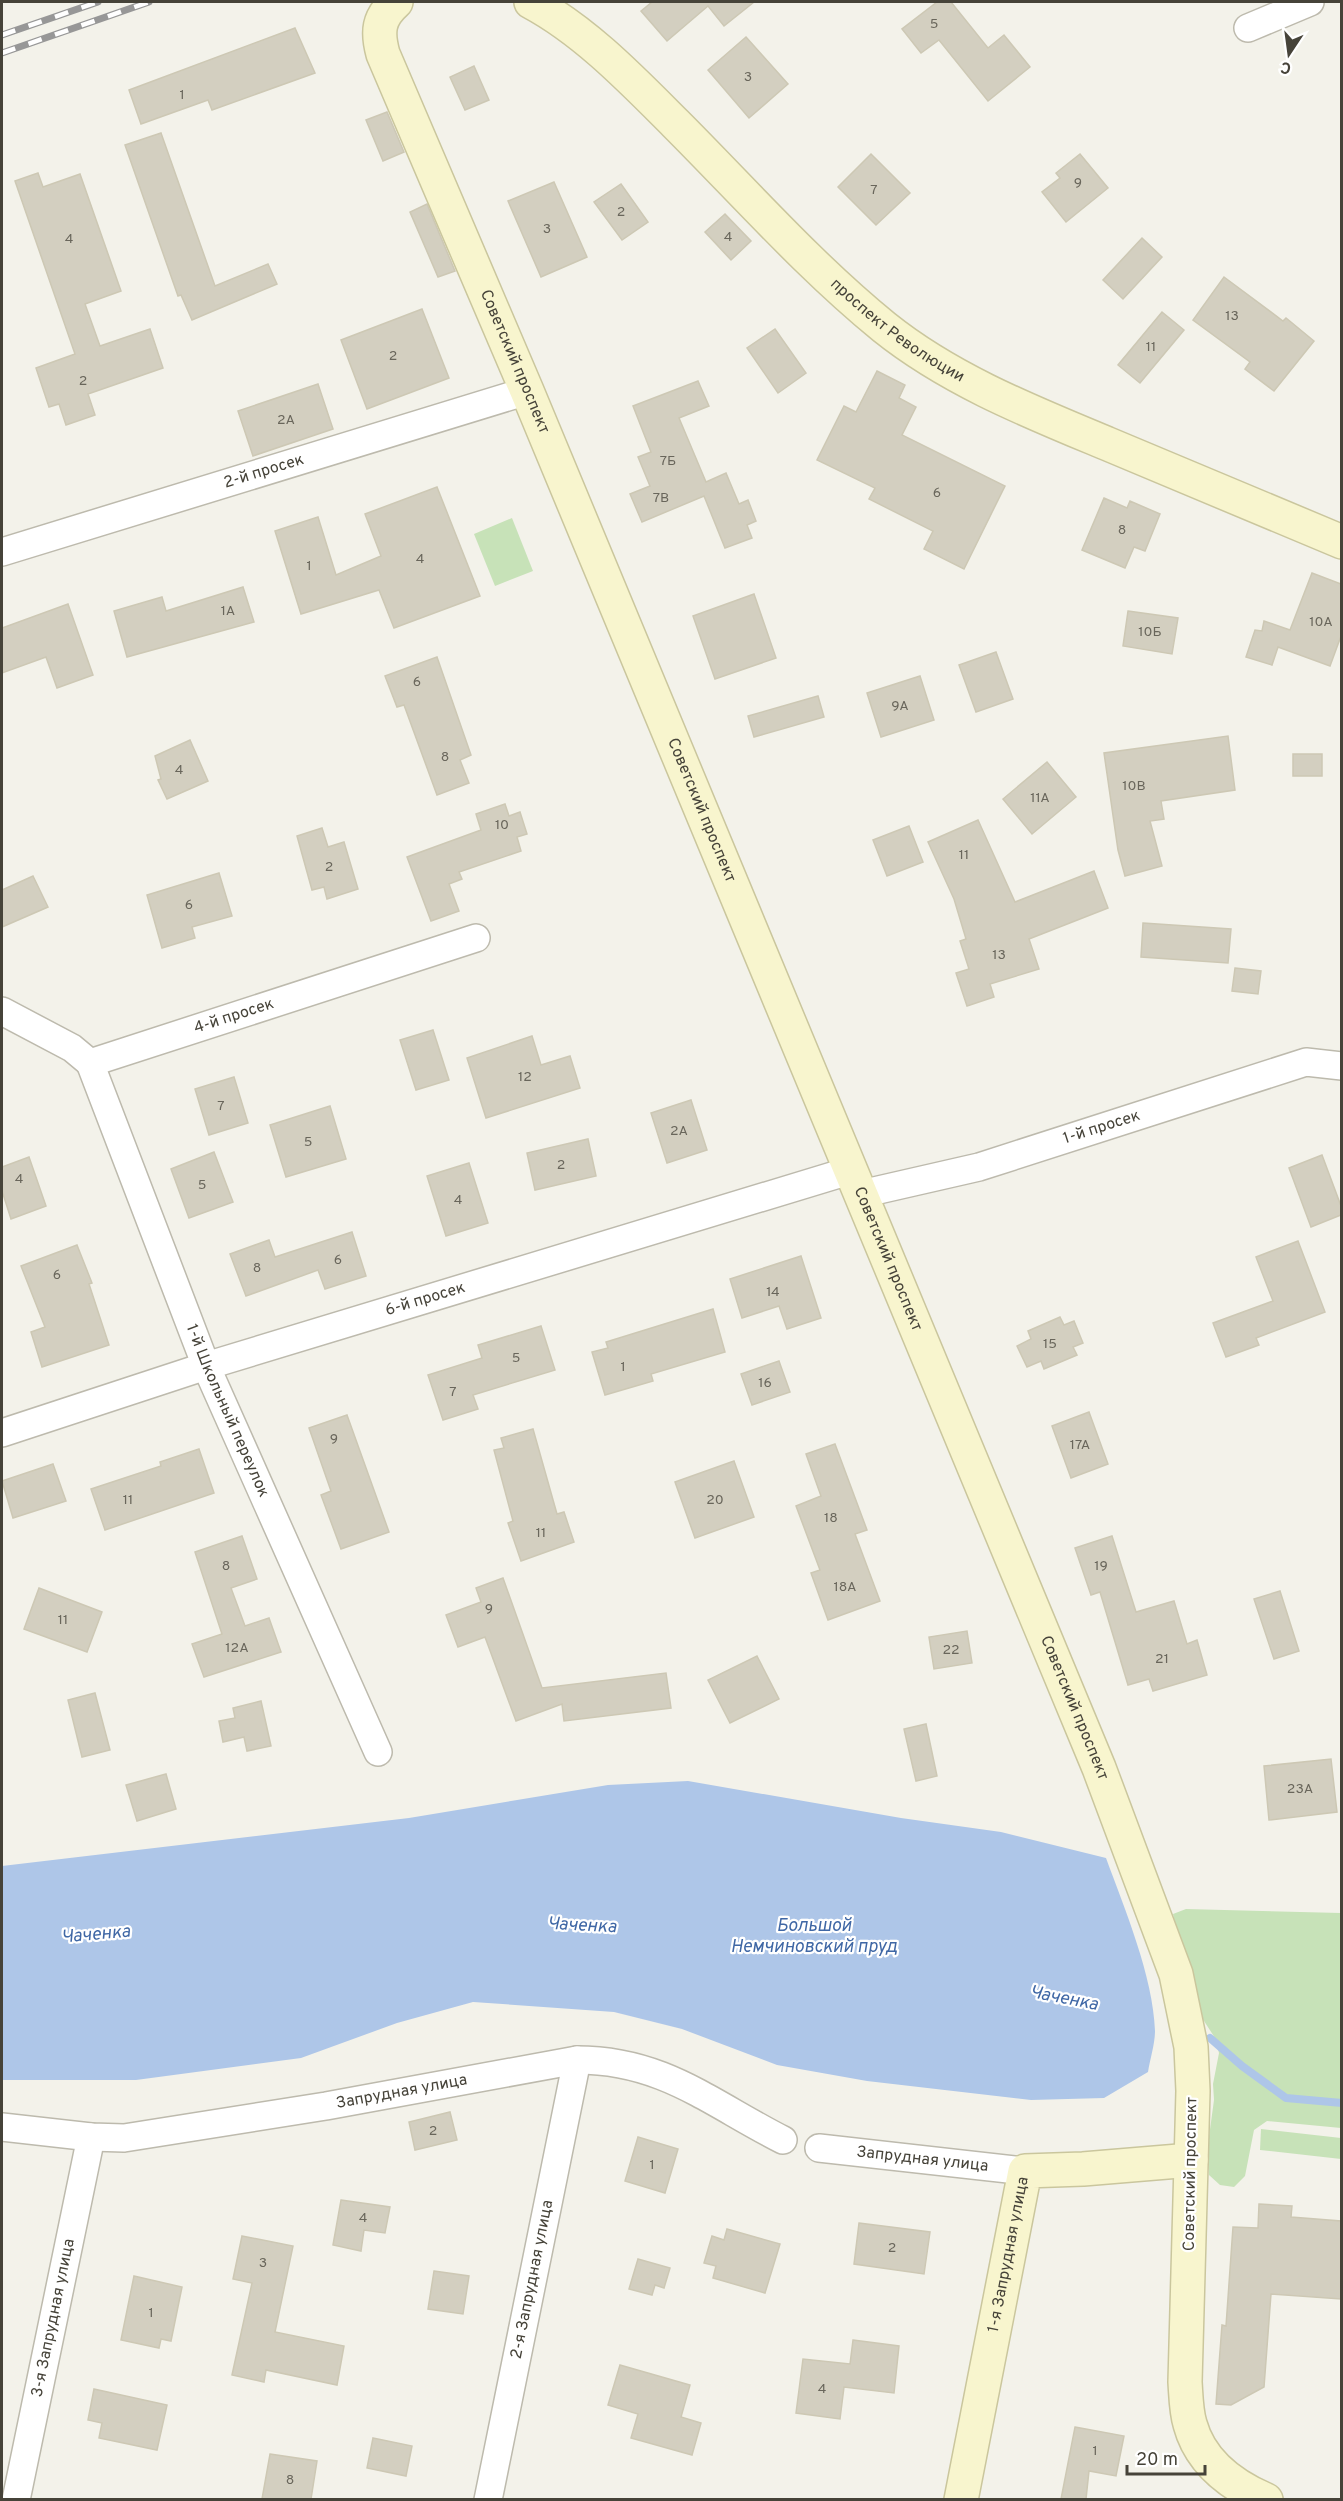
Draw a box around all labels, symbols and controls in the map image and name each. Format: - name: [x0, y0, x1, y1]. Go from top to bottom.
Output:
- house number: 5: [930, 16, 938, 33]
- north arrow: [1259, 24, 1319, 84]
- text: С: [1279, 56, 1293, 78]
- house number: 3: [744, 69, 752, 86]
- house number: 1: [179, 87, 185, 104]
- house number: 9: [1074, 175, 1082, 192]
- house number: 7: [870, 182, 878, 199]
- house number: 2: [617, 204, 625, 221]
- house number: 3: [543, 221, 551, 238]
- house number: 4: [724, 229, 732, 246]
- house number: 4: [65, 231, 73, 248]
- street label: проспект Революции: [826, 275, 968, 387]
- street label: Советский проспект: [475, 287, 554, 437]
- house number: 13: [1225, 308, 1239, 325]
- house number: 11: [1146, 339, 1156, 356]
- house number: 2: [389, 348, 397, 365]
- house number: 2: [79, 373, 87, 390]
- house number: 2А: [277, 412, 295, 429]
- street label: 2-й просек: [221, 450, 307, 493]
- house number: 7Б: [660, 453, 676, 470]
- house number: 6: [933, 485, 941, 502]
- house number: 7В: [653, 490, 669, 507]
- house number: 8: [1118, 522, 1126, 539]
- house number: 4: [416, 551, 424, 568]
- house number: 1: [306, 558, 312, 575]
- house number: 1А: [221, 603, 235, 620]
- house number: 10А: [1309, 614, 1333, 631]
- house number: 10Б: [1138, 624, 1162, 641]
- house number: 6: [413, 674, 421, 691]
- house number: 9А: [891, 698, 909, 715]
- street label: Советский проспект: [662, 735, 740, 886]
- house number: 8: [441, 749, 449, 766]
- house number: 4: [175, 762, 183, 779]
- house number: 10В: [1122, 778, 1146, 795]
- house number: 11А: [1030, 790, 1050, 807]
- house number: 10: [495, 817, 509, 834]
- house number: 11: [959, 847, 969, 864]
- house number: 2: [325, 859, 333, 876]
- house number: 6: [185, 897, 193, 914]
- house number: 13: [992, 947, 1006, 964]
- street label: 4-й просек: [191, 994, 277, 1039]
- house number: 12: [518, 1069, 532, 1086]
- house number: 7: [217, 1098, 225, 1115]
- street label: 1-й просек: [1061, 1106, 1143, 1149]
- house number: 2А: [670, 1123, 688, 1140]
- house number: 5: [304, 1134, 312, 1151]
- house number: 2: [557, 1157, 565, 1174]
- house number: 4: [15, 1171, 23, 1188]
- house number: 5: [198, 1177, 206, 1194]
- street label: Советский проспект: [849, 1184, 927, 1334]
- house number: 4: [454, 1192, 462, 1209]
- house number: 6: [334, 1252, 342, 1269]
- house number: 8: [253, 1260, 261, 1277]
- house number: 6: [53, 1267, 61, 1284]
- street label: 6-й просек: [383, 1278, 468, 1321]
- house number: 14: [766, 1284, 780, 1301]
- street label: 1-й Школьный переулок: [181, 1321, 273, 1501]
- house number: 15: [1043, 1336, 1057, 1353]
- house number: 5: [512, 1350, 520, 1367]
- house number: 1: [620, 1359, 626, 1376]
- house number: 16: [758, 1375, 772, 1392]
- house number: 7: [449, 1384, 457, 1401]
- house number: 9: [330, 1431, 338, 1448]
- house number: 17А: [1070, 1437, 1090, 1454]
- house number: 11: [123, 1492, 133, 1509]
- house number: 20: [706, 1492, 724, 1509]
- house number: 18: [824, 1510, 838, 1527]
- house number: 11: [536, 1525, 546, 1542]
- house number: 8: [222, 1558, 230, 1575]
- house number: 19: [1094, 1558, 1108, 1575]
- house number: 18А: [833, 1579, 857, 1596]
- house number: 9: [485, 1601, 493, 1618]
- house number: 11: [58, 1612, 68, 1629]
- street label: Советский проспект: [1035, 1633, 1113, 1783]
- house number: 12А: [225, 1640, 249, 1657]
- house number: 22: [942, 1642, 960, 1659]
- house number: 21: [1155, 1651, 1169, 1668]
- house number: 23А: [1287, 1781, 1313, 1798]
- water label: Чаченка: [547, 1913, 618, 1939]
- water label: Большой Немчиновский пруд: [730, 1915, 898, 1959]
- water label: Чаченка: [61, 1920, 132, 1949]
- water label: Чаченка: [1028, 1981, 1101, 2017]
- street label: Запрудная улица: [335, 2070, 469, 2114]
- street label: Советский проспект: [1180, 2097, 1202, 2251]
- house number: 2: [429, 2123, 437, 2140]
- street label: Запрудная улица: [855, 2142, 989, 2177]
- house number: 1: [649, 2157, 655, 2174]
- street label: 1-я Запрудная улица: [984, 2175, 1034, 2334]
- street label: 2-я Запрудная улица: [507, 2198, 558, 2361]
- house number: 4: [359, 2210, 367, 2227]
- street label: 3-я Запрудная улица: [28, 2237, 80, 2399]
- house number: 2: [888, 2240, 896, 2257]
- house number: 3: [259, 2255, 267, 2272]
- house number: 1: [148, 2305, 154, 2322]
- house number: 4: [818, 2381, 826, 2398]
- scale bar: [1127, 2438, 1205, 2476]
- house number: 1: [1092, 2443, 1098, 2460]
- text: 20 m: [1136, 2449, 1178, 2472]
- house number: 8: [286, 2472, 294, 2489]

